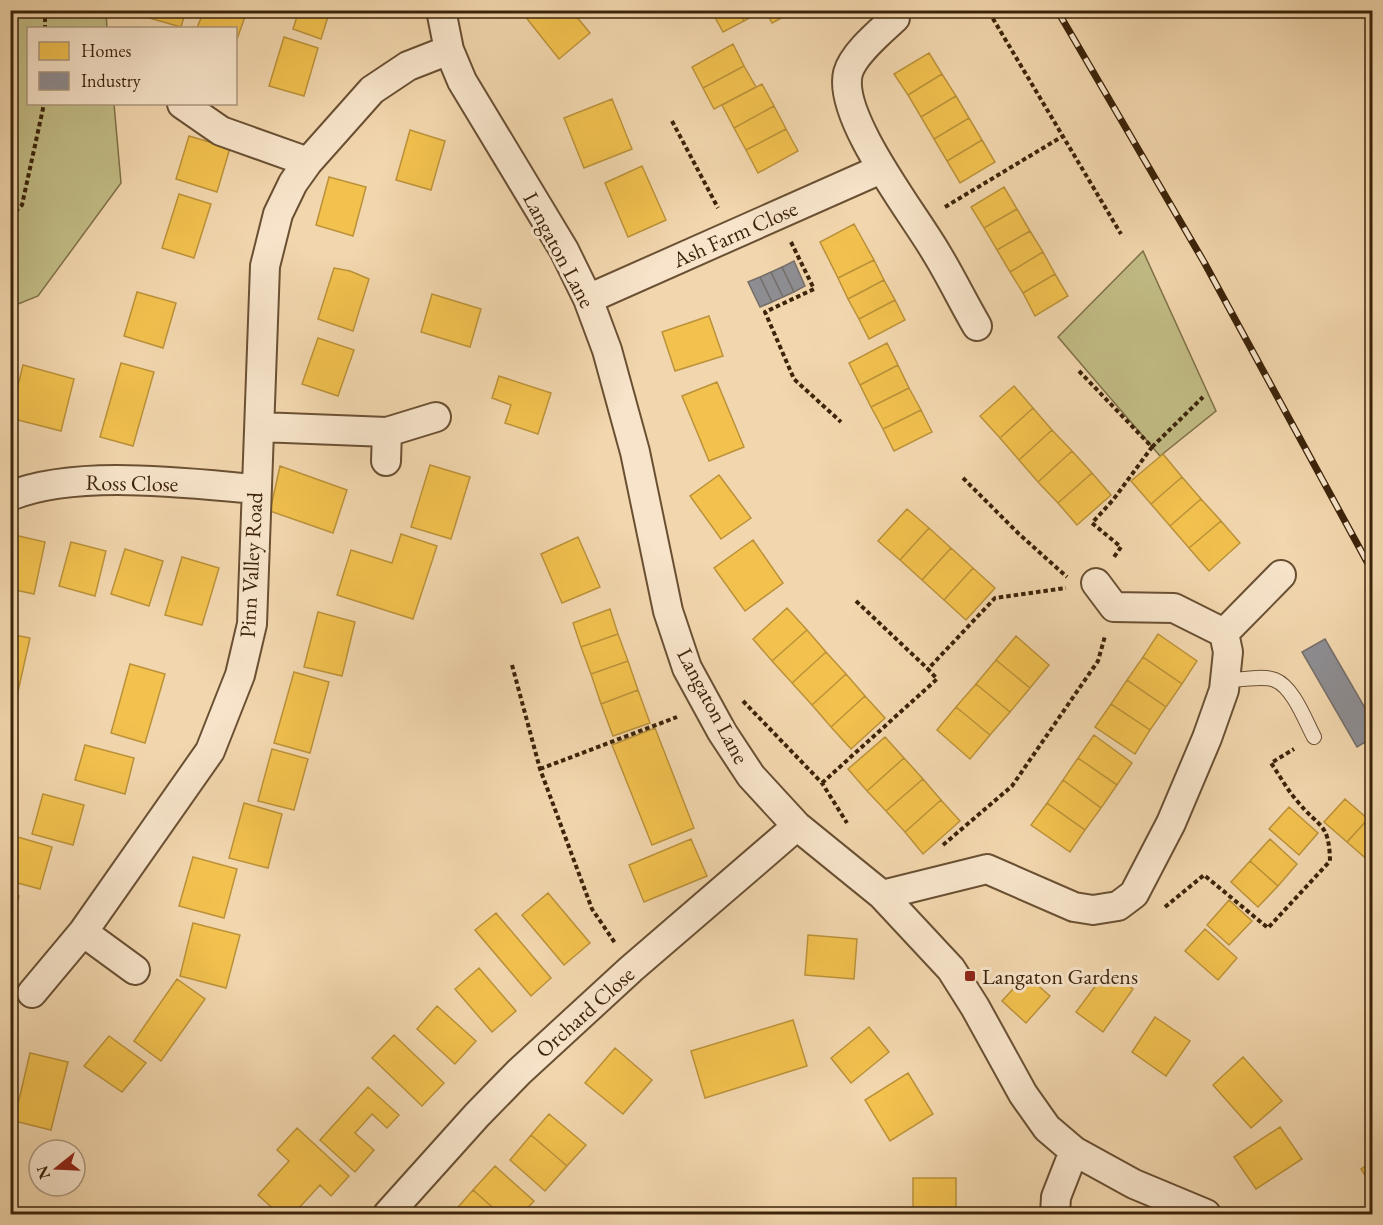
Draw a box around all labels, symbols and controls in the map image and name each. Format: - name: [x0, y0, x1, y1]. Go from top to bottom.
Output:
- legend: [27, 27, 237, 105]
- text: Homes: [81, 39, 132, 62]
- text: Industry: [81, 69, 141, 92]
- street label: Langaton Lane: [516, 187, 602, 313]
- street label: Ash Farm Close: [667, 193, 802, 275]
- street label: Ross Close: [85, 468, 179, 498]
- street label: Pinn Valley Road: [233, 491, 269, 639]
- street label: Langaton Lane: [670, 643, 756, 769]
- street label: Orchard Close: [529, 960, 641, 1064]
- place label: Langaton Gardens: [982, 962, 1138, 991]
- marker: Langaton Gardens: [963, 969, 977, 983]
- north arrow: [27, 1138, 87, 1198]
- text: N: [31, 1163, 55, 1182]

